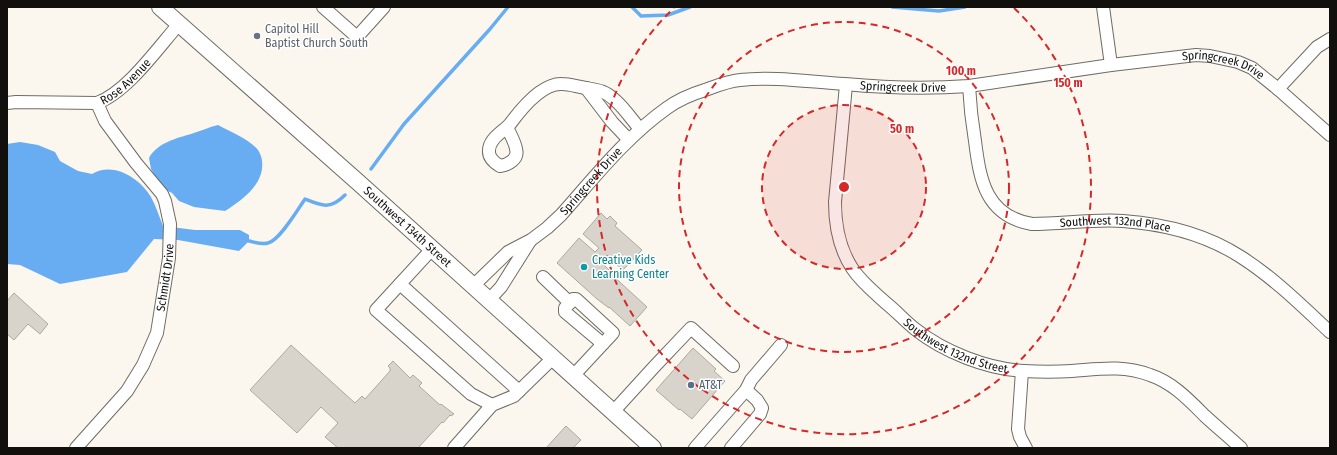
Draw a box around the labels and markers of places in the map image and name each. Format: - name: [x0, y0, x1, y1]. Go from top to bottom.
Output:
- place label: Capitol Hill Baptist Church South: [265, 22, 368, 50]
- marker: Capitol Hill Baptist Church South: [252, 31, 262, 41]
- centre of rings: [837, 180, 851, 194]
- place label: Creative Kids Learning Center: [592, 253, 670, 281]
- marker: Creative Kids Learning Center: [579, 262, 589, 272]
- place label: AT&T: [699, 378, 723, 392]
- marker: AT&T: [686, 380, 696, 390]

